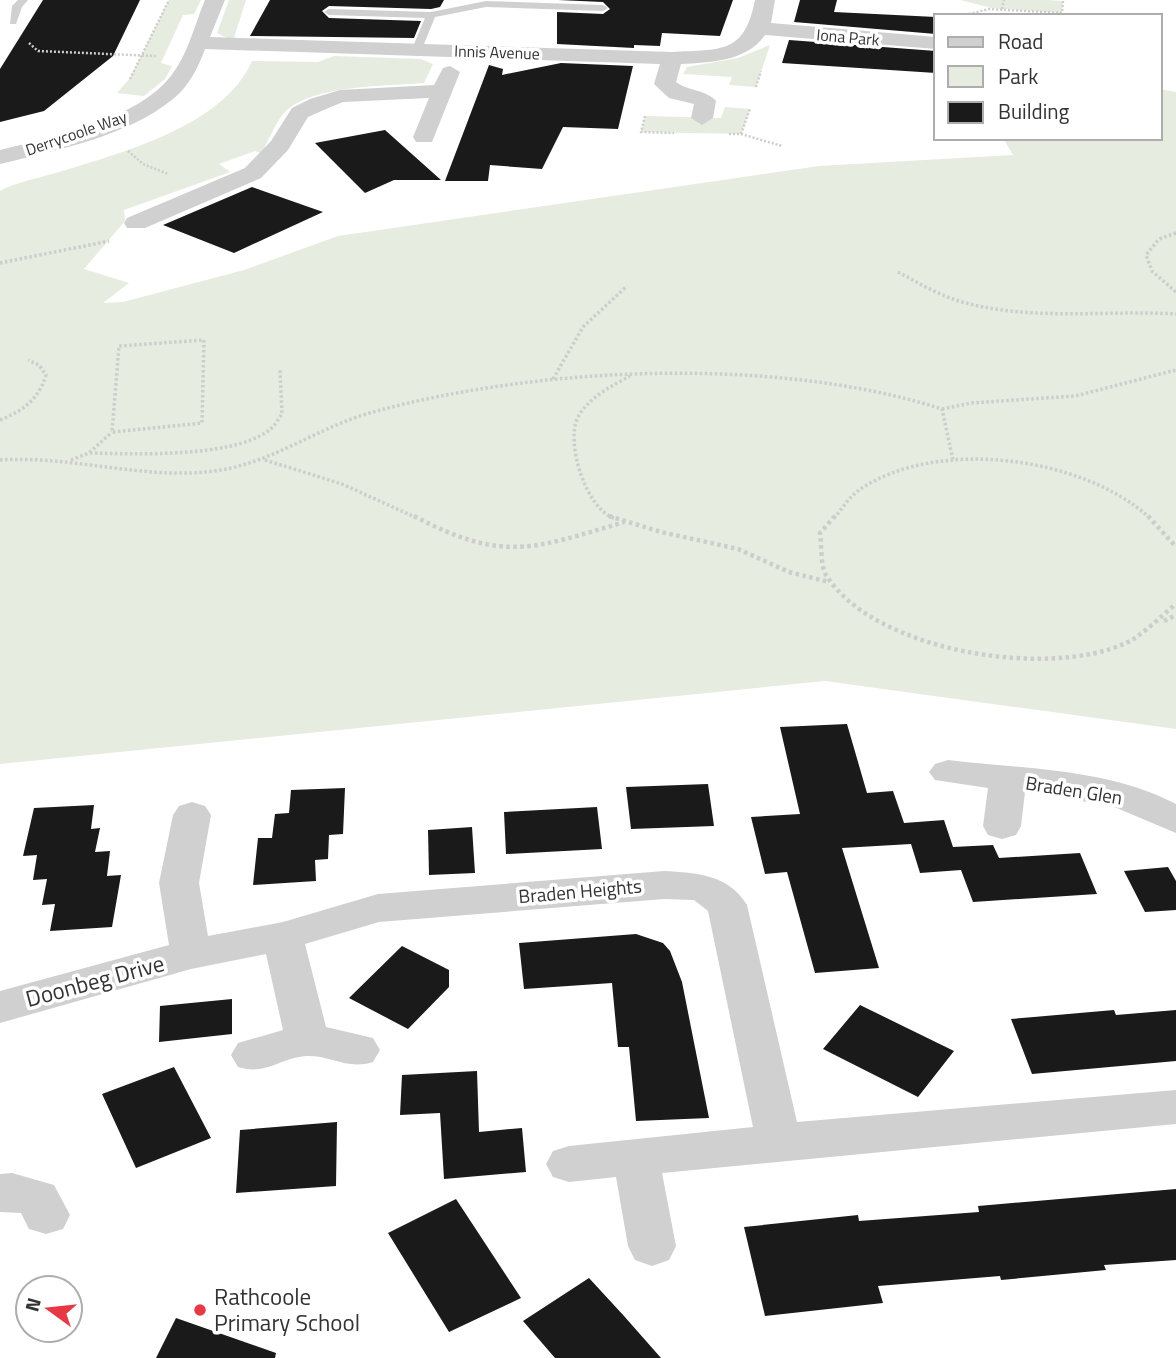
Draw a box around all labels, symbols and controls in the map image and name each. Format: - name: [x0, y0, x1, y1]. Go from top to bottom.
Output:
- legend: [934, 14, 1162, 140]
- street label: Iona Park: [816, 22, 881, 52]
- text: Road: [998, 25, 1043, 57]
- street label: Innis Avenue: [454, 39, 540, 65]
- text: Park: [998, 60, 1038, 92]
- text: Building: [998, 95, 1070, 127]
- street label: Derrycoole Way: [22, 104, 130, 162]
- street label: Braden Glen: [1024, 768, 1125, 811]
- street label: Braden Heights: [517, 871, 643, 910]
- street label: Doonbeg Drive: [22, 945, 168, 1016]
- north arrow: [14, 1274, 84, 1344]
- place label: Rathcoole Primary School: [214, 1279, 360, 1340]
- text: N: [16, 1294, 48, 1315]
- marker: Rathcoole Primary School: [192, 1302, 208, 1318]

